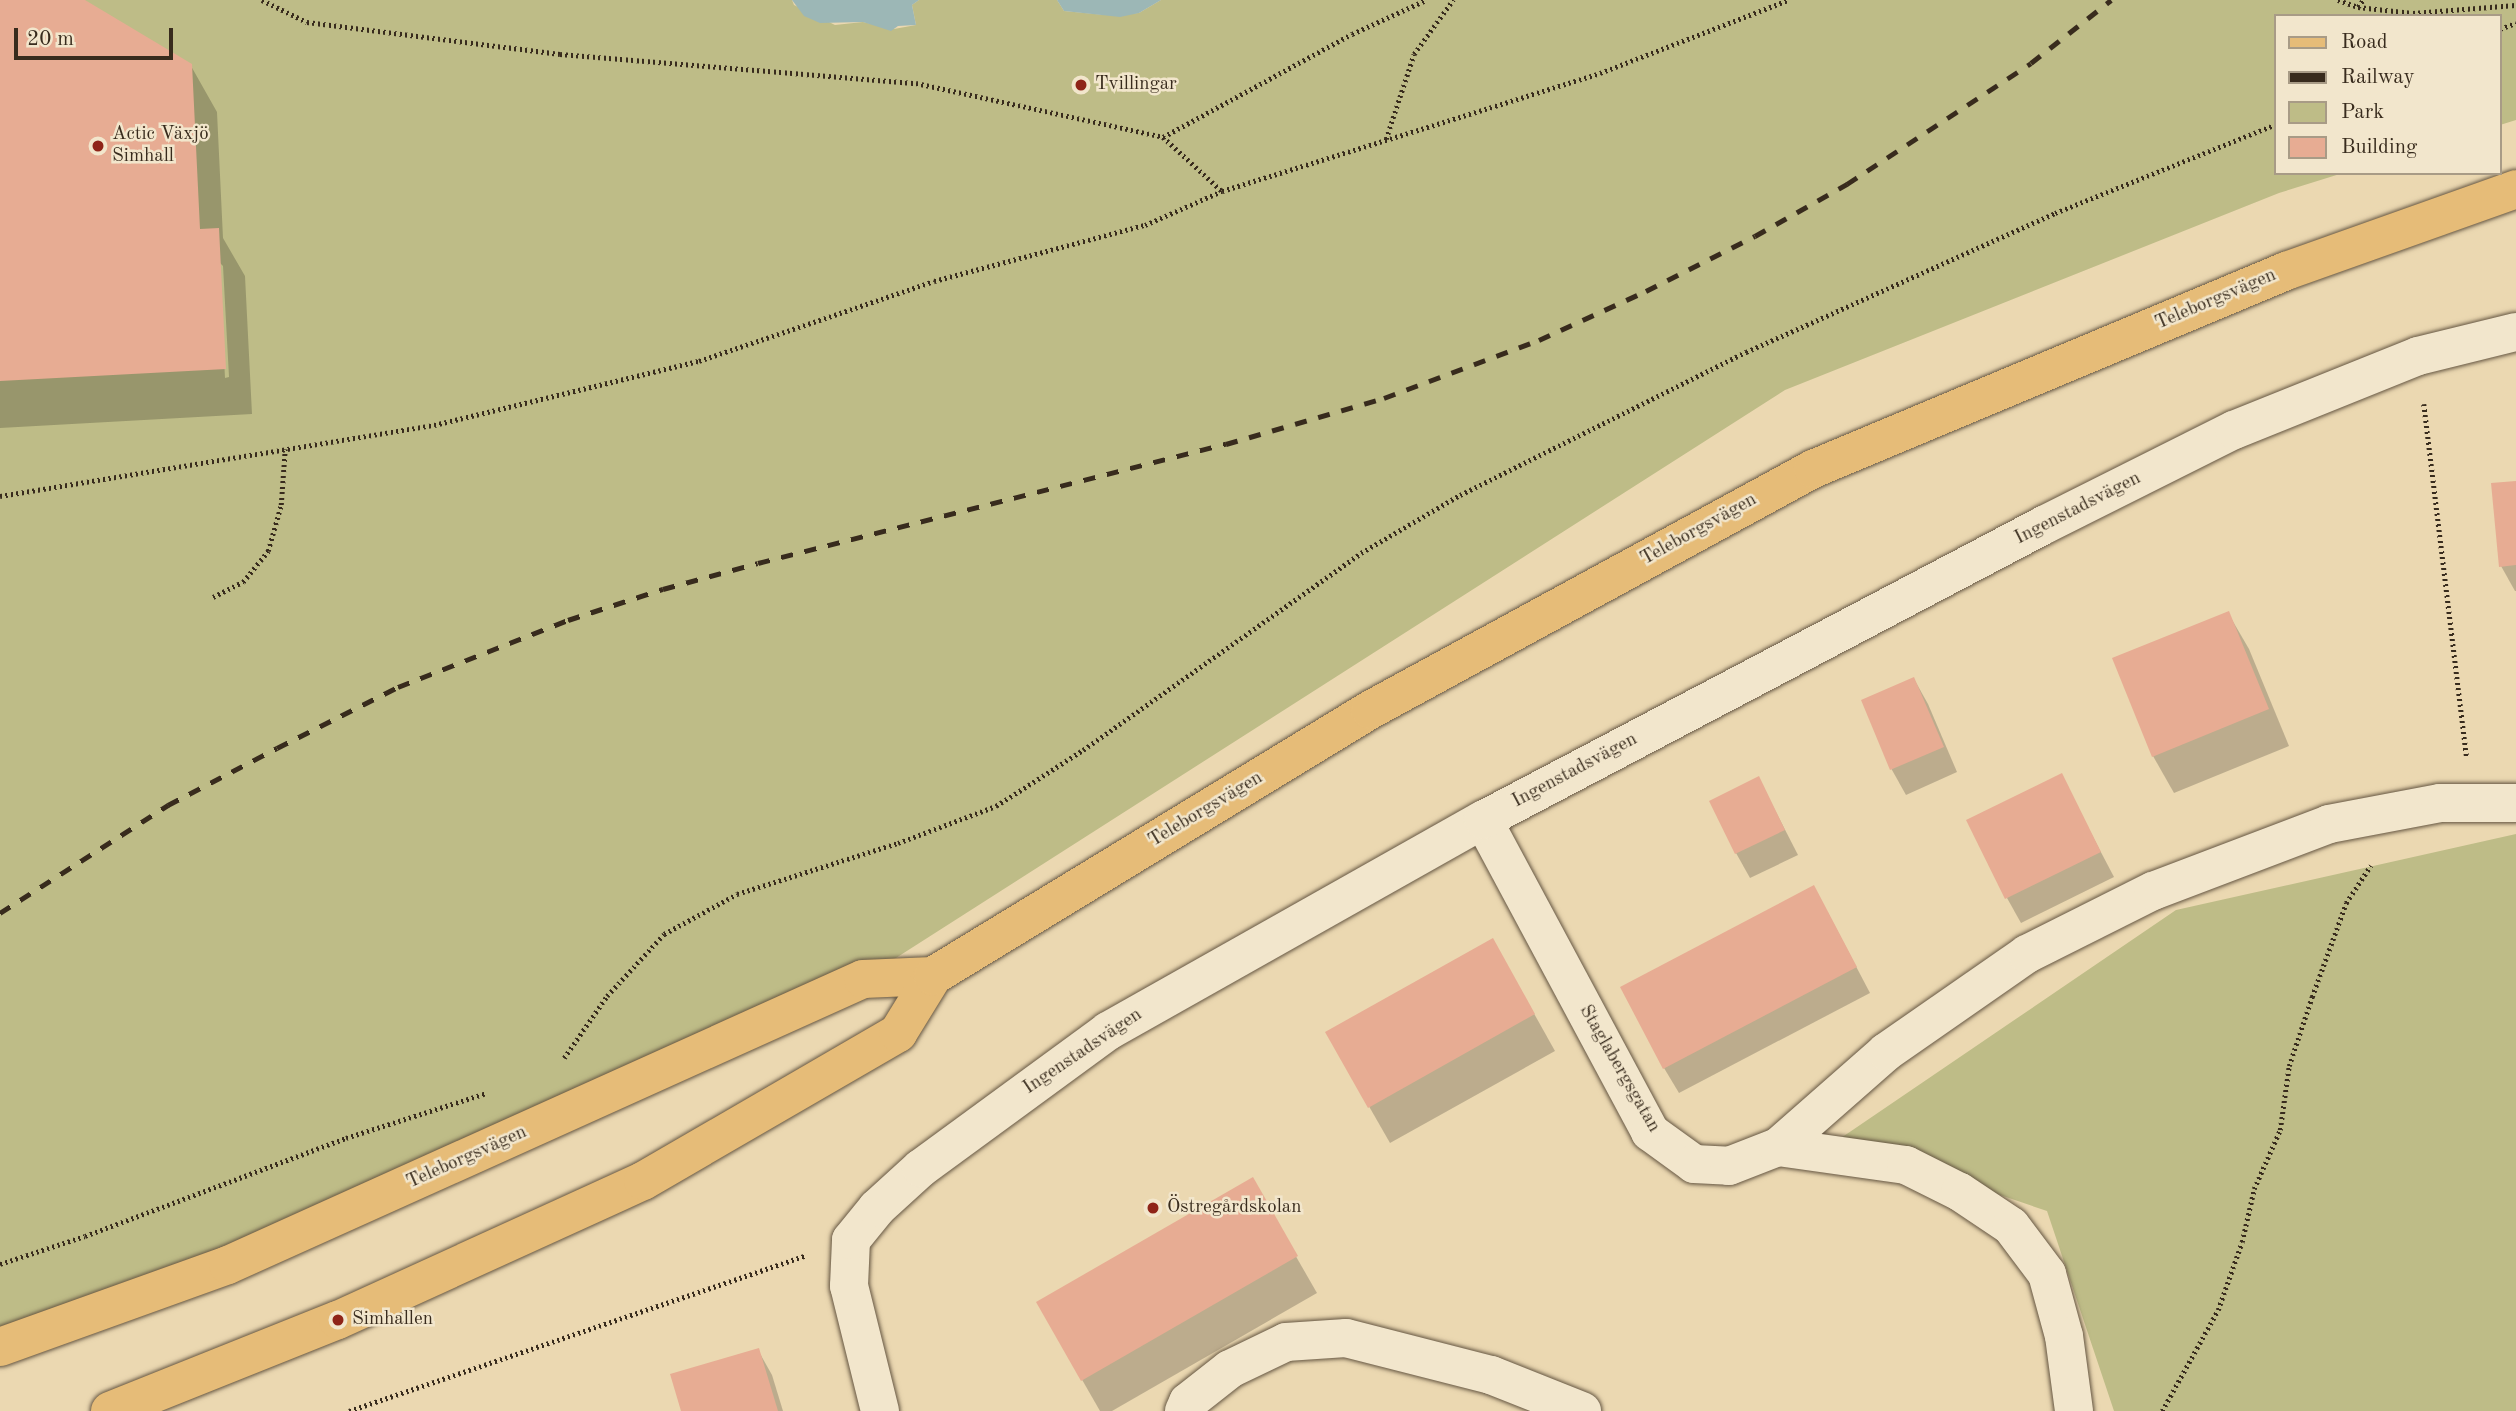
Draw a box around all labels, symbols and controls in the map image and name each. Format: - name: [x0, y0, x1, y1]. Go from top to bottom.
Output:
- scale bar: [18, 14, 177, 58]
- legend: [2274, 14, 2502, 175]
- text: 20 m: [27, 29, 74, 50]
- text: Road: [2341, 32, 2388, 53]
- text: Railway: [2341, 67, 2415, 88]
- place label: Tvillingar: [1095, 74, 1177, 96]
- marker: Tvillingar: [1073, 77, 1089, 93]
- text: Park: [2341, 102, 2384, 123]
- place label: Actic Växjö Simhall: [112, 124, 209, 168]
- text: Building: [2341, 137, 2417, 158]
- marker: Actic Växjö Simhall: [90, 138, 106, 154]
- street label: Teleborgsvägen: [2152, 264, 2280, 336]
- street label: Ingenstadsvägen: [2011, 467, 2145, 551]
- street label: Teleborgsvägen: [1637, 489, 1761, 571]
- street label: Ingenstadsvägen: [1509, 729, 1641, 813]
- street label: Teleborgsvägen: [1145, 767, 1267, 853]
- street label: Staglabergsgatan: [1573, 1001, 1665, 1137]
- street label: Ingenstadsvägen: [1019, 1004, 1147, 1100]
- street label: Teleborgsvägen: [403, 1121, 531, 1195]
- place label: Östregårdskolan: [1167, 1197, 1301, 1219]
- marker: Östregårdskolan: [1145, 1200, 1161, 1216]
- place label: Simhallen: [352, 1309, 433, 1331]
- marker: Simhallen: [330, 1312, 346, 1328]

